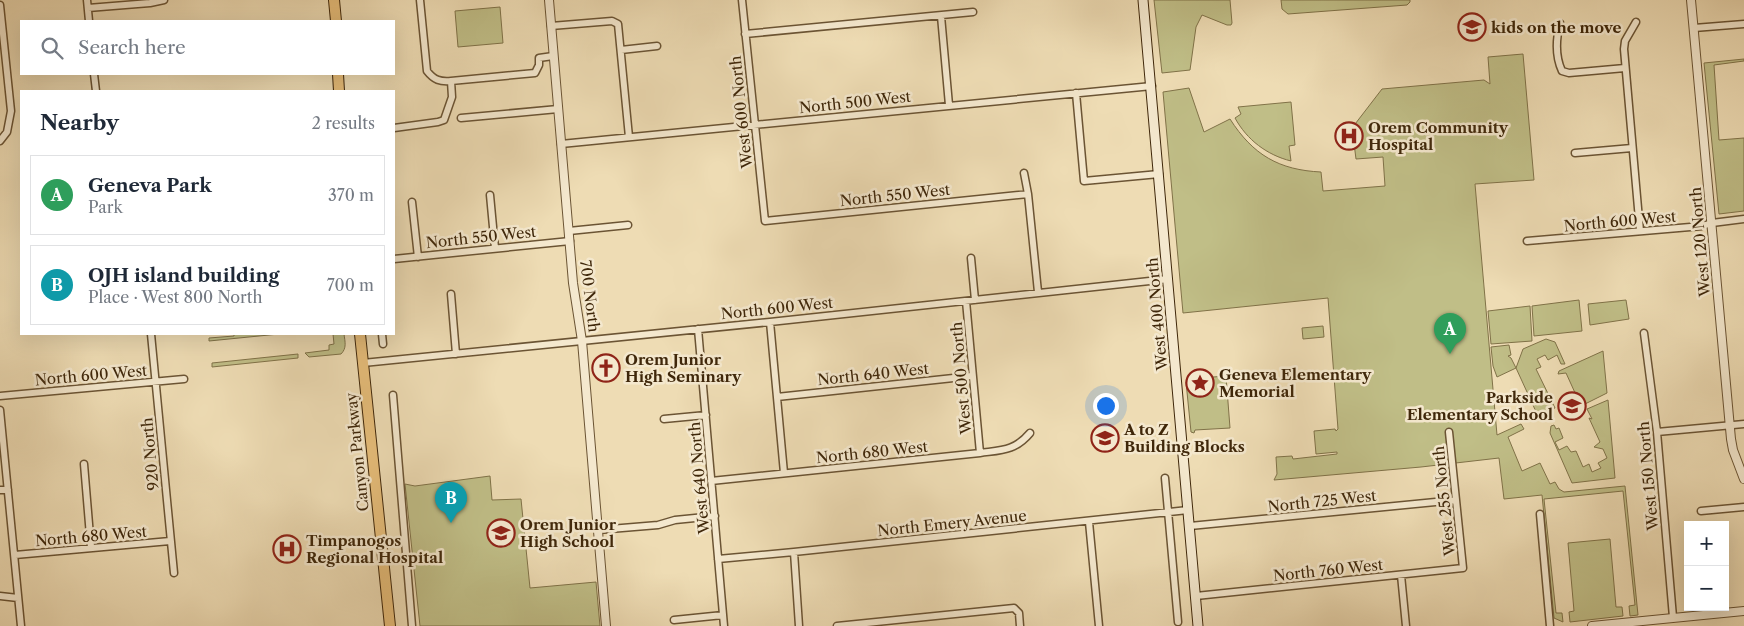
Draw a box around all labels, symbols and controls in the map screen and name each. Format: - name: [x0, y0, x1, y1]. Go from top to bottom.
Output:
- school or university icon: kids on the move: [1457, 12, 1487, 42]
- place label: kids on the move: [1491, 18, 1622, 37]
- search box: [20, 20, 395, 75]
- icon: search: [38, 34, 66, 62]
- text: Search here: [78, 36, 186, 59]
- street label: West 600 North: [726, 54, 756, 170]
- street label: North 500 West: [798, 87, 912, 117]
- text: Nearby: [40, 110, 119, 135]
- text: 2 results: [312, 113, 375, 133]
- place label: Orem Community Hospital: [1368, 118, 1509, 154]
- hospital icon: Orem Community Hospital: [1334, 121, 1364, 151]
- text: Geneva Park: [88, 174, 212, 197]
- street label: North 550 West: [839, 180, 952, 210]
- text: A: [51, 185, 63, 205]
- text: 370 m: [328, 185, 374, 205]
- street label: West 120 North: [1686, 186, 1714, 299]
- text: Park: [88, 197, 123, 217]
- street label: North 600 West: [1563, 207, 1678, 235]
- street label: North 550 West: [425, 222, 538, 252]
- street label: West 400 North: [1143, 256, 1171, 372]
- street label: 700 North: [576, 259, 604, 334]
- text: OJH island building: [88, 264, 280, 287]
- text: B: [51, 275, 63, 295]
- text: 700 m: [327, 275, 374, 295]
- text: Place · West 800 North: [88, 287, 263, 307]
- street label: North 600 West: [720, 293, 835, 323]
- pin: A: [1434, 313, 1466, 354]
- street label: West 500 North: [947, 320, 975, 436]
- place label: Orem Junior High Seminary: [625, 350, 742, 386]
- church icon: Orem Junior High Seminary: [591, 353, 621, 383]
- street label: North 640 West: [816, 359, 930, 389]
- street label: North 600 West: [34, 361, 149, 389]
- place label: Geneva Elementary Memorial: [1219, 365, 1372, 401]
- place icon: Geneva Elementary Memorial: [1185, 368, 1215, 398]
- place label: Parkside Elementary School: [1407, 388, 1553, 424]
- street label: Canyon Parkway: [341, 391, 373, 512]
- school or university icon: Parkside Elementary School: [1557, 391, 1587, 421]
- your location: [1093, 393, 1119, 419]
- street label: 920 North: [137, 416, 163, 491]
- place label: A to Z Building Blocks: [1123, 420, 1245, 456]
- street label: West 150 North: [1634, 420, 1662, 532]
- street label: West 640 North: [685, 421, 713, 536]
- school or university icon: A to Z Building Blocks: [1090, 423, 1120, 453]
- street label: North 680 West: [815, 437, 929, 467]
- street label: West 255 North: [1429, 444, 1459, 558]
- pin: B: [435, 482, 467, 523]
- street label: North 725 West: [1267, 486, 1378, 516]
- street label: North Emery Avenue: [877, 506, 1027, 540]
- place label: Orem Junior High School: [520, 515, 617, 551]
- school or university icon: Orem Junior High School: [486, 518, 516, 548]
- map controls: [1684, 521, 1729, 611]
- button: +: [1684, 521, 1729, 566]
- street label: North 680 West: [34, 522, 148, 550]
- place label: Timpanogos Regional Hospital: [306, 531, 443, 567]
- hospital icon: Timpanogos Regional Hospital: [272, 534, 302, 564]
- street label: North 760 West: [1272, 555, 1385, 585]
- button: −: [1684, 566, 1729, 611]

